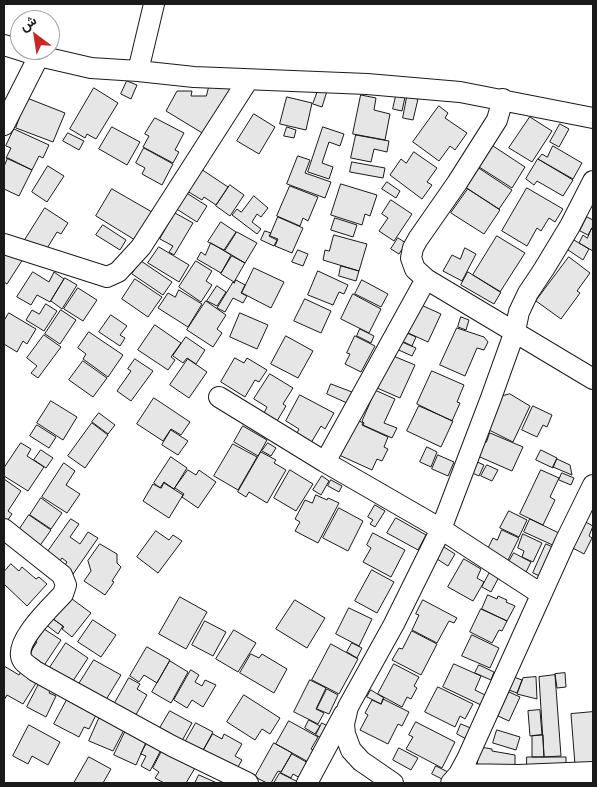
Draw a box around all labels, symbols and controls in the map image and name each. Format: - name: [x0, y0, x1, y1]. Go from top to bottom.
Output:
- north arrow: [10, 10, 60, 60]
- text: ش: [16, 11, 40, 35]

